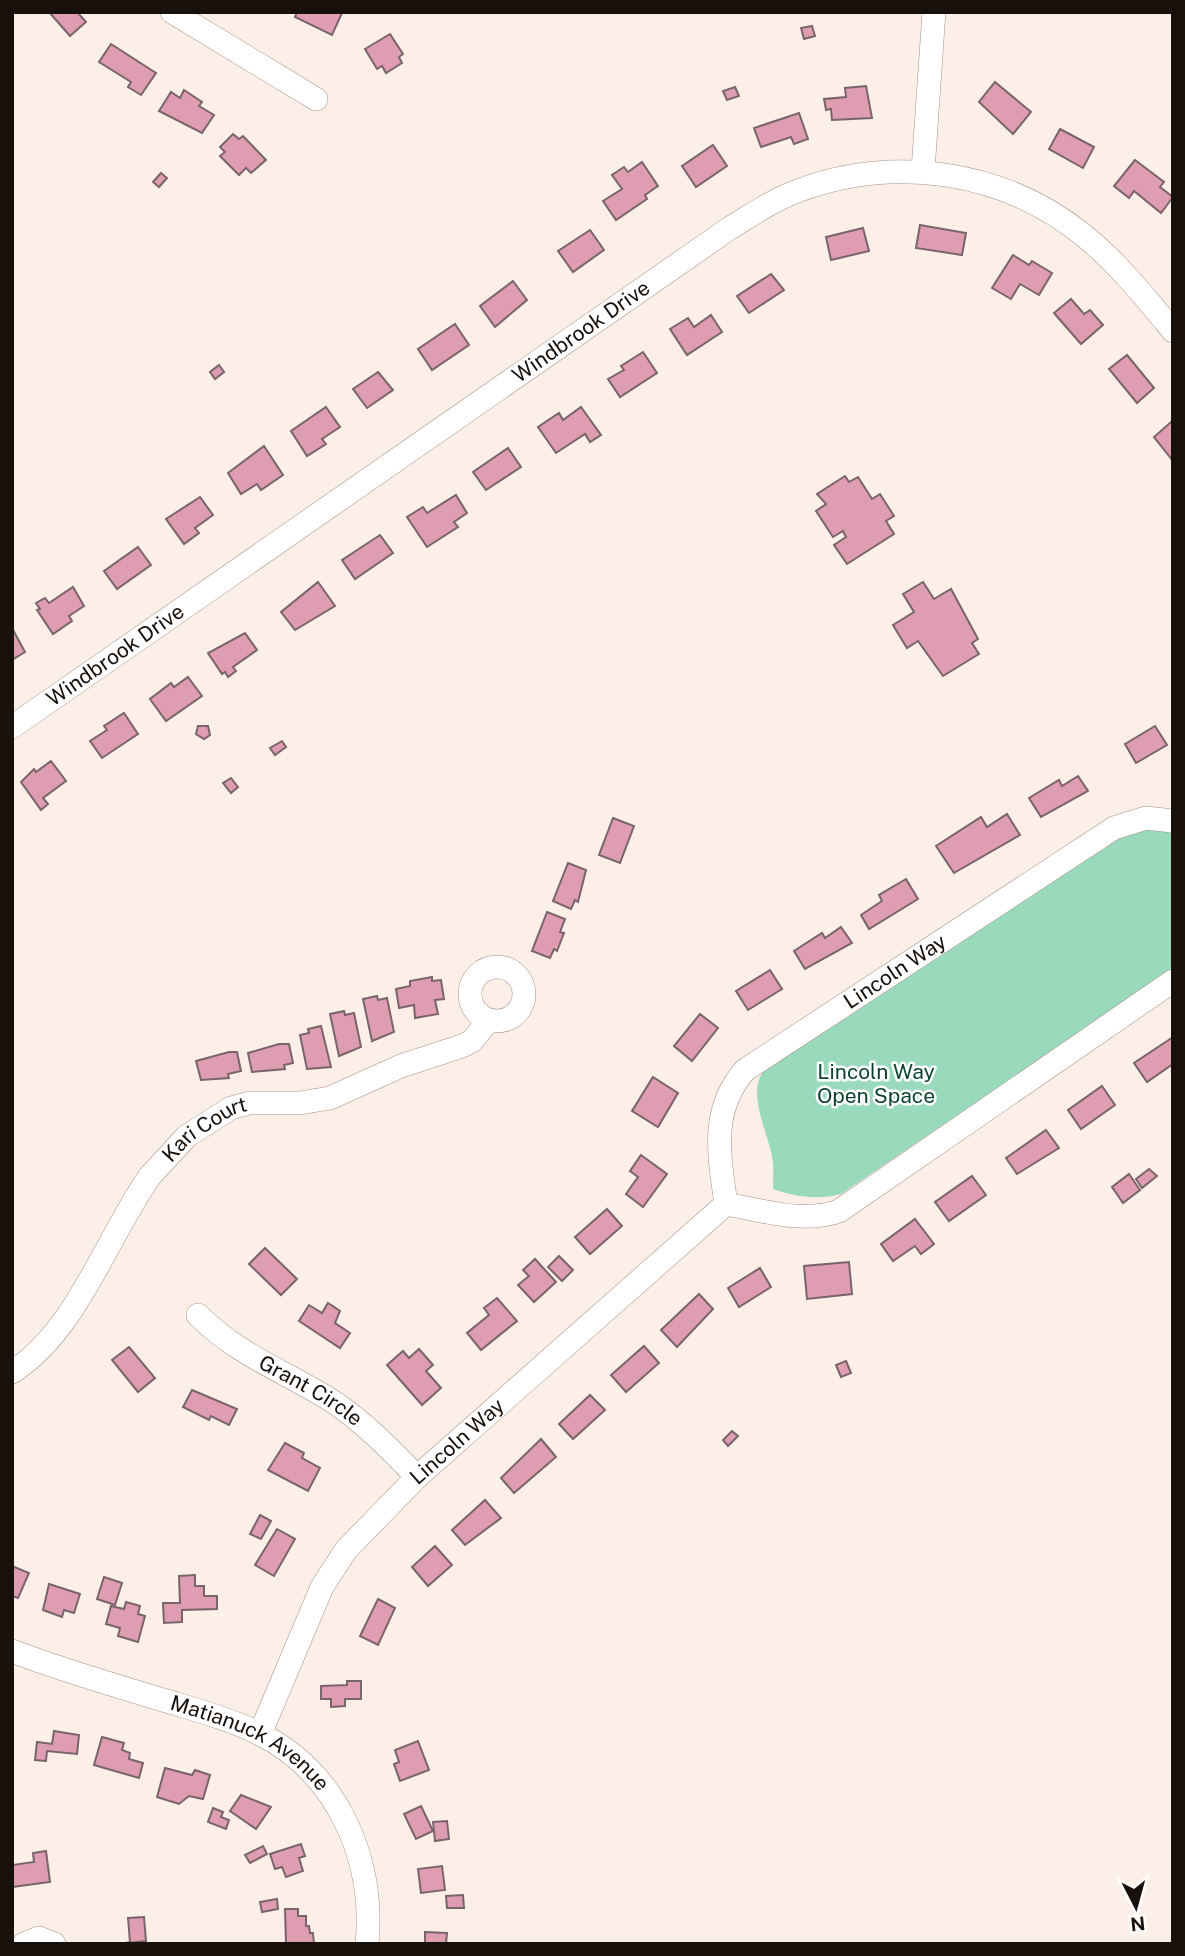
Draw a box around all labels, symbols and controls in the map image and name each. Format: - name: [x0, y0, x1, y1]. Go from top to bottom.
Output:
- street label: Windbrook Drive: [507, 275, 654, 388]
- street label: Windbrook Drive: [42, 598, 189, 711]
- street label: Lincoln Way: [839, 928, 951, 1014]
- park label: Lincoln Way Open Space: [817, 1059, 935, 1108]
- street label: Kari Court: [156, 1091, 249, 1167]
- street label: Grant Circle: [255, 1349, 368, 1431]
- street label: Lincoln Way: [404, 1393, 509, 1489]
- street label: Matianuck Avenue: [168, 1690, 335, 1795]
- north arrow: [1101, 1872, 1171, 1942]
- text: N: [1129, 1912, 1146, 1936]

